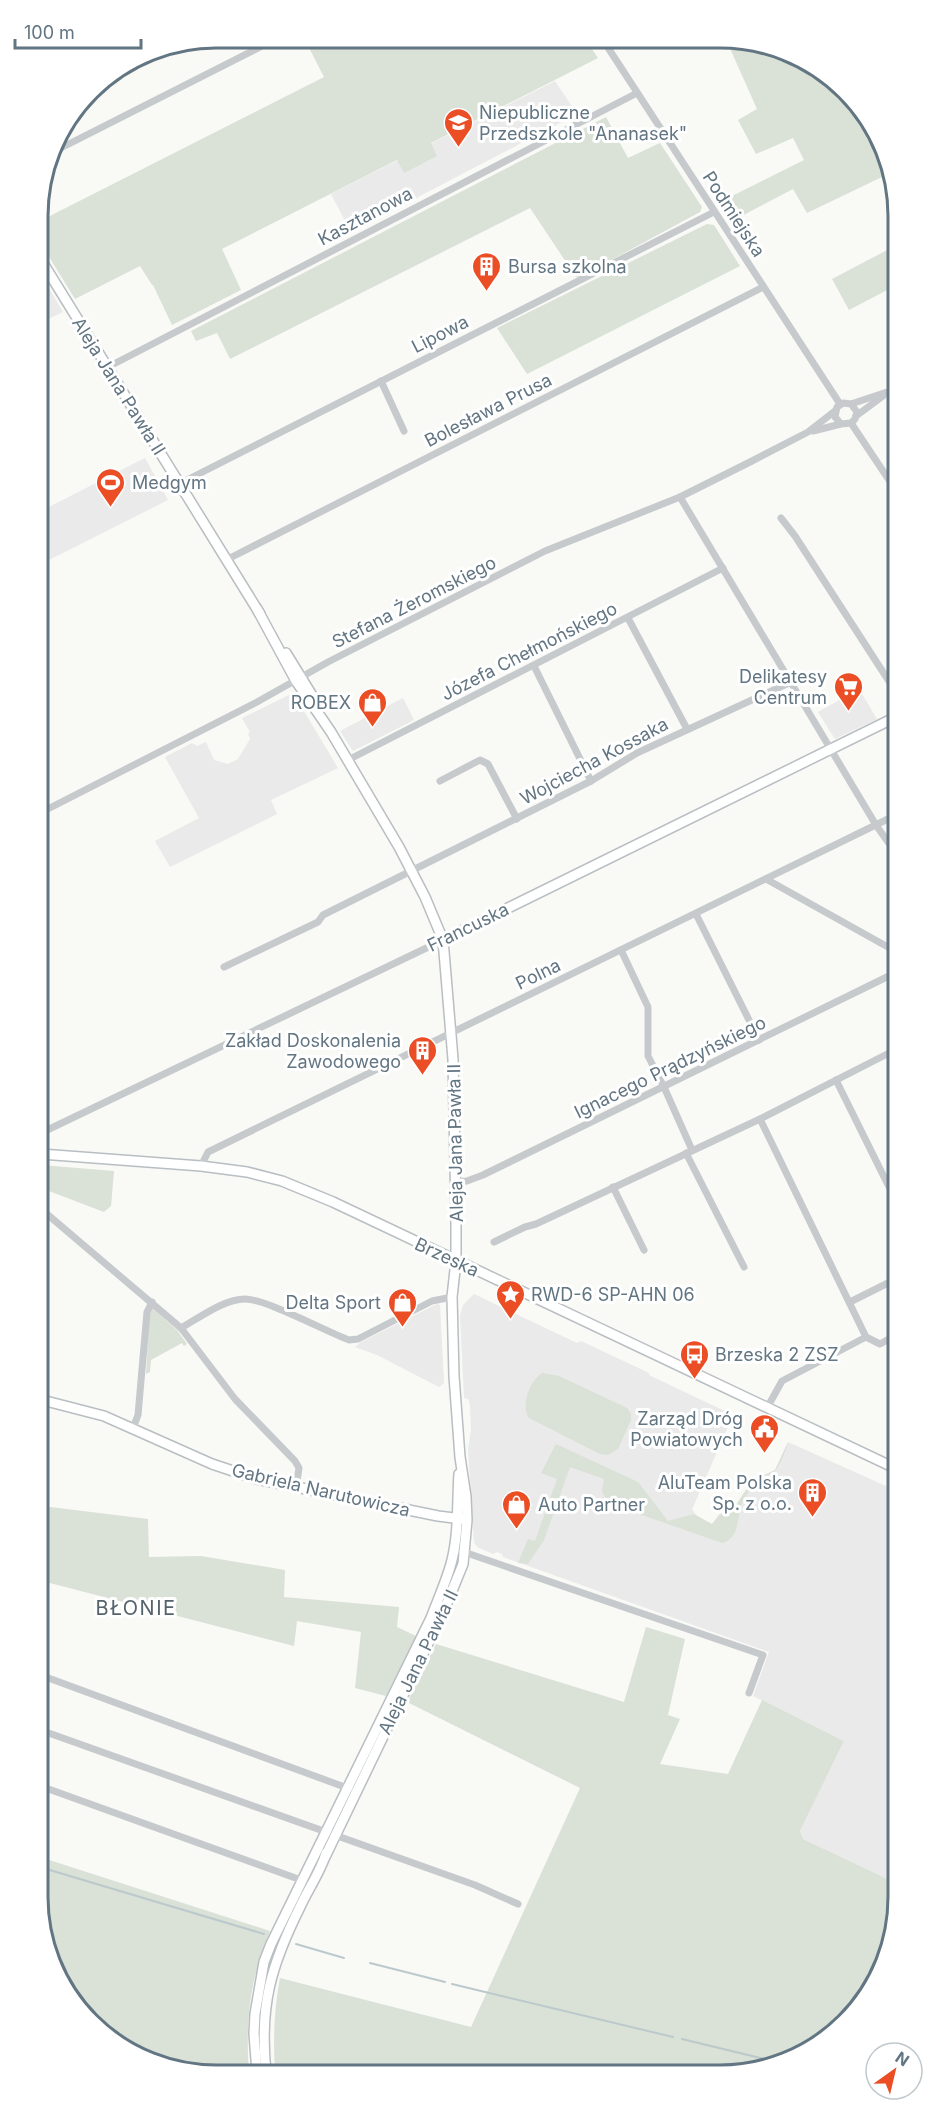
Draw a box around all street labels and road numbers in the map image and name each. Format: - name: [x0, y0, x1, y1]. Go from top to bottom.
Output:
- street label: Podmiejska: [699, 167, 769, 261]
- street label: Kasztanowa: [314, 182, 416, 250]
- street label: Lipowa: [408, 311, 472, 357]
- street label: Aleja Jana Pawła II: [68, 313, 170, 459]
- street label: Bolesława Prusa: [421, 369, 555, 451]
- street label: Stefana Żeromskiego: [328, 551, 499, 652]
- street label: Józefa Chełmońskiego: [438, 598, 620, 704]
- street label: Wojciecha Kossaka: [516, 713, 672, 809]
- street label: Francuska: [424, 898, 512, 956]
- street label: Polna: [512, 954, 564, 994]
- street label: Ignacego Prądzyńskiego: [571, 1011, 769, 1123]
- street label: Aleja Jana Pawła II: [443, 1064, 467, 1222]
- street label: Brzeska: [412, 1233, 482, 1281]
- street label: Gabriela Narutowicza: [230, 1459, 412, 1521]
- street label: Aleja Jana Pawła II: [374, 1586, 462, 1738]

